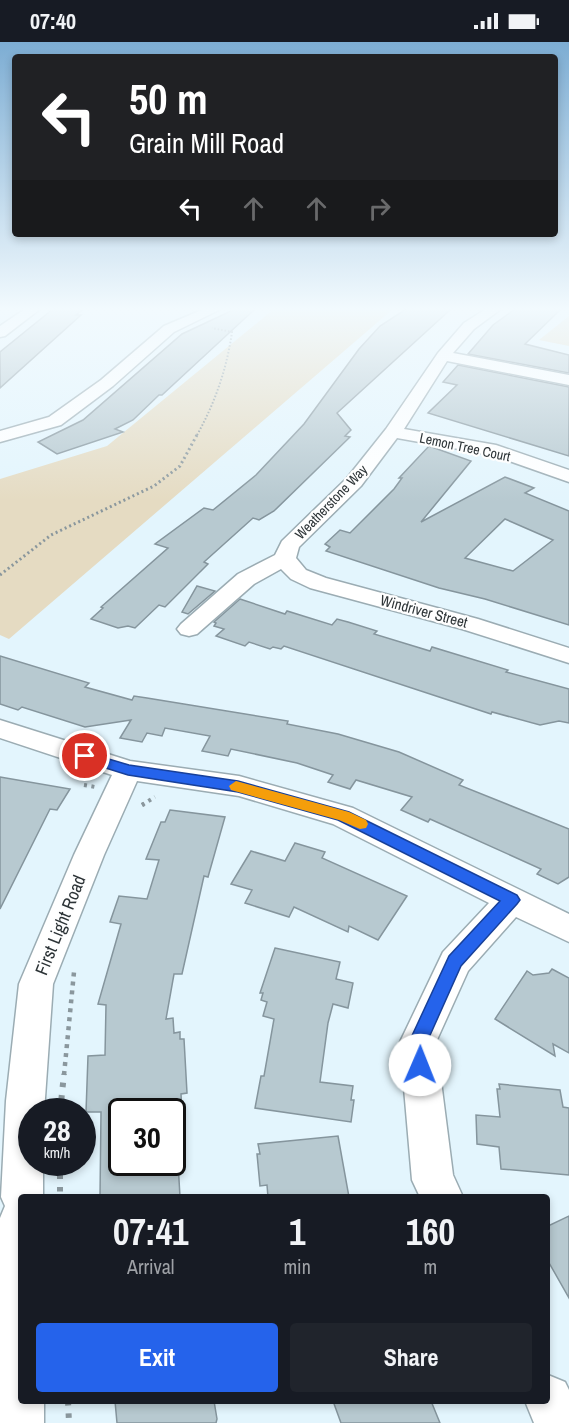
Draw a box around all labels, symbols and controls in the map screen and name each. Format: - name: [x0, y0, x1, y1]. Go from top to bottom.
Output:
- text: 07:40: [30, 6, 76, 36]
- text: 50 m: [129, 71, 208, 127]
- icon: left: [30, 78, 108, 156]
- text: Grain Mill Road: [129, 125, 284, 161]
- icon: left: [174, 192, 207, 225]
- icon: ahead: [237, 192, 270, 225]
- icon: ahead: [300, 192, 333, 225]
- icon: right: [363, 192, 396, 225]
- street label: Lemon Tree Court: [418, 429, 512, 465]
- street label: Weatherstone Way: [291, 461, 371, 543]
- street label: Windriver Street: [378, 589, 471, 633]
- pin: [59, 730, 110, 781]
- icon: arrive: [68, 739, 101, 772]
- street label: First Light Road: [29, 871, 91, 979]
- position arrow: [388, 1033, 452, 1097]
- speed limit sign: 30: [108, 1098, 186, 1176]
- text: 28: [43, 1110, 71, 1150]
- text: km/h: [44, 1142, 70, 1163]
- text: 07:41: [113, 1208, 188, 1256]
- text: 1: [289, 1208, 305, 1256]
- text: 160: [406, 1208, 455, 1256]
- text: Arrival: [127, 1253, 174, 1280]
- text: min: [283, 1253, 311, 1280]
- text: m: [424, 1253, 437, 1280]
- button: Exit: [36, 1323, 278, 1392]
- button: Share: [290, 1323, 532, 1392]

